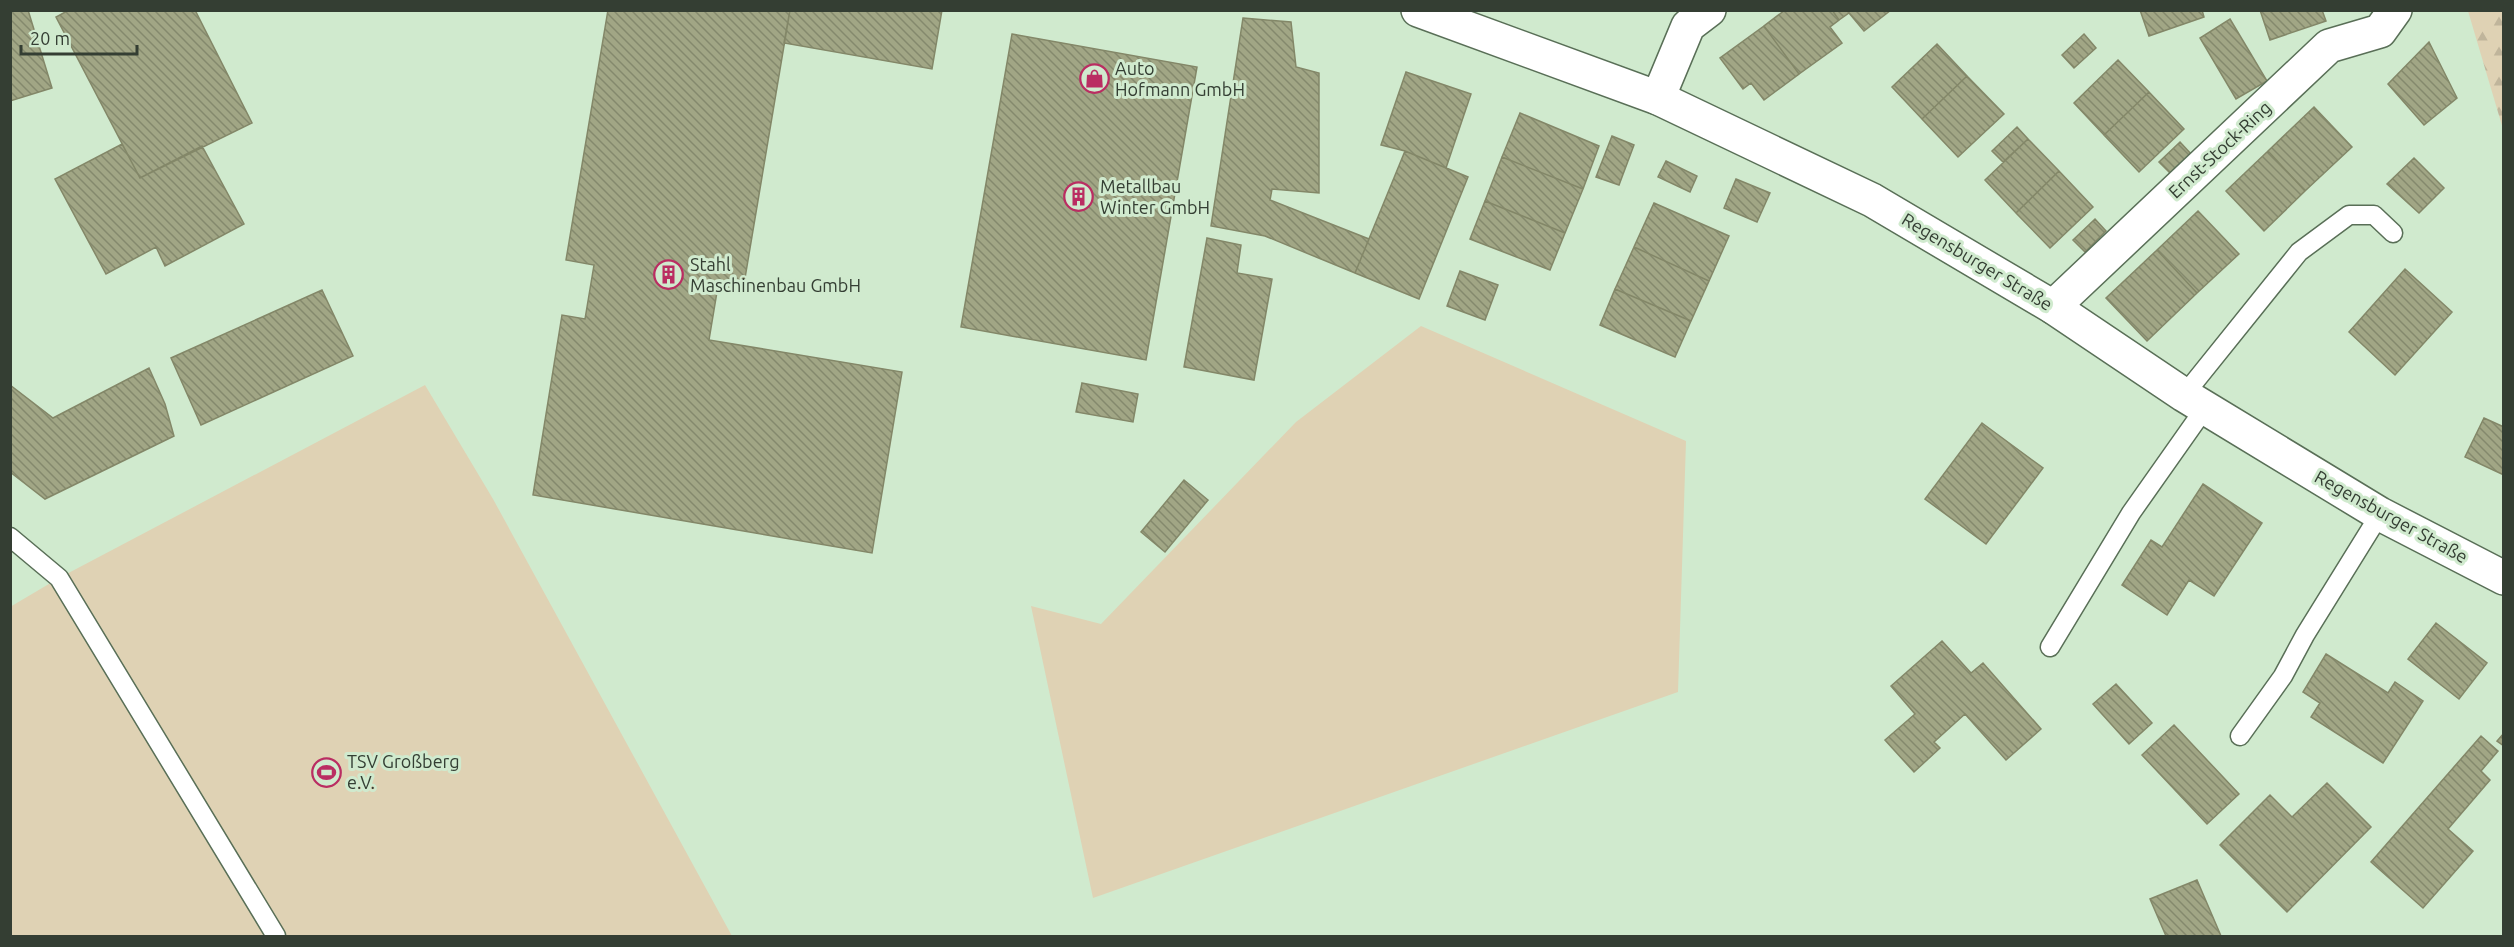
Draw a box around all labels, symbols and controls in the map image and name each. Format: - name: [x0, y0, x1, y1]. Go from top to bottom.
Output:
- scale bar: [21, 18, 136, 56]
- text: 20 m: [30, 28, 70, 48]
- place label: Auto Hofmann GmbH: [1115, 58, 1245, 99]
- shop icon: Auto Hofmann GmbH: [1078, 63, 1110, 95]
- street label: Ernst-Stock-Ring: [2164, 97, 2275, 202]
- place label: Metallbau Winter GmbH: [1100, 176, 1210, 217]
- building icon: Metallbau Winter GmbH: [1063, 181, 1095, 213]
- street label: Regensburger Straße: [1899, 208, 2056, 314]
- place label: Stahl Maschinenbau GmbH: [690, 254, 861, 295]
- building icon: Stahl Maschinenbau GmbH: [653, 259, 685, 291]
- street label: Regensburger Straße: [2312, 466, 2471, 566]
- place label: TSV Großberg e.V.: [347, 751, 460, 792]
- sports icon: TSV Großberg e.V.: [310, 756, 342, 788]

